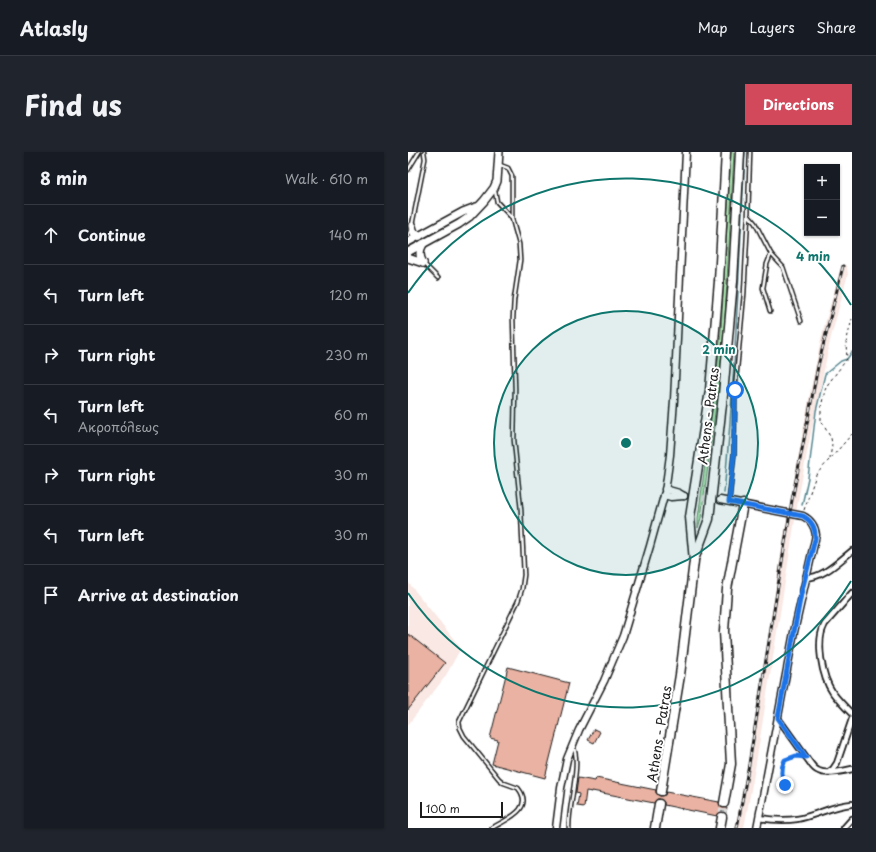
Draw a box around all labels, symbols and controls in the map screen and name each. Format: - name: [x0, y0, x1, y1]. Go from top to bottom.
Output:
- text: Atlasly: [20, 14, 88, 42]
- text: Map: [698, 17, 728, 38]
- text: Layers: [750, 17, 795, 38]
- text: Share: [817, 17, 856, 38]
- text: Find us: [24, 83, 122, 126]
- button: Directions: [745, 84, 852, 125]
- map controls: [804, 164, 840, 236]
- button: +: [804, 164, 840, 200]
- text: 8 min: [40, 165, 88, 191]
- text: Walk · 610 m: [285, 169, 368, 188]
- button: −: [804, 200, 840, 236]
- text: Continue: [78, 223, 146, 246]
- icon: ahead: [40, 224, 62, 246]
- text: 140 m: [329, 225, 368, 244]
- text: 4 min: [796, 247, 830, 265]
- text: Turn left: [78, 283, 144, 306]
- icon: left: [40, 284, 62, 306]
- text: 120 m: [329, 285, 368, 304]
- text: 2 min: [702, 340, 736, 358]
- text: Turn right: [78, 343, 155, 366]
- icon: right: [40, 344, 62, 366]
- text: 230 m: [326, 345, 368, 364]
- street label: Athens - Patras: [692, 366, 723, 465]
- route start: [726, 381, 744, 399]
- text: Turn left: [78, 394, 144, 417]
- icon: left: [40, 404, 62, 426]
- text: 60 m: [334, 405, 368, 424]
- text: Ακροπόλεως: [78, 417, 159, 436]
- centre of rings: [619, 436, 633, 450]
- text: Turn right: [78, 463, 155, 486]
- icon: right: [40, 464, 62, 486]
- text: 30 m: [334, 465, 368, 484]
- text: Turn left: [78, 523, 144, 546]
- icon: left: [40, 524, 62, 546]
- text: 30 m: [334, 525, 368, 544]
- text: Arrive at destination: [78, 583, 239, 606]
- icon: arrive: [40, 584, 62, 606]
- street label: Athens - Patras: [641, 684, 676, 784]
- route end: [776, 776, 794, 794]
- scale bar: [420, 800, 503, 819]
- text: 100 m: [426, 800, 460, 817]

